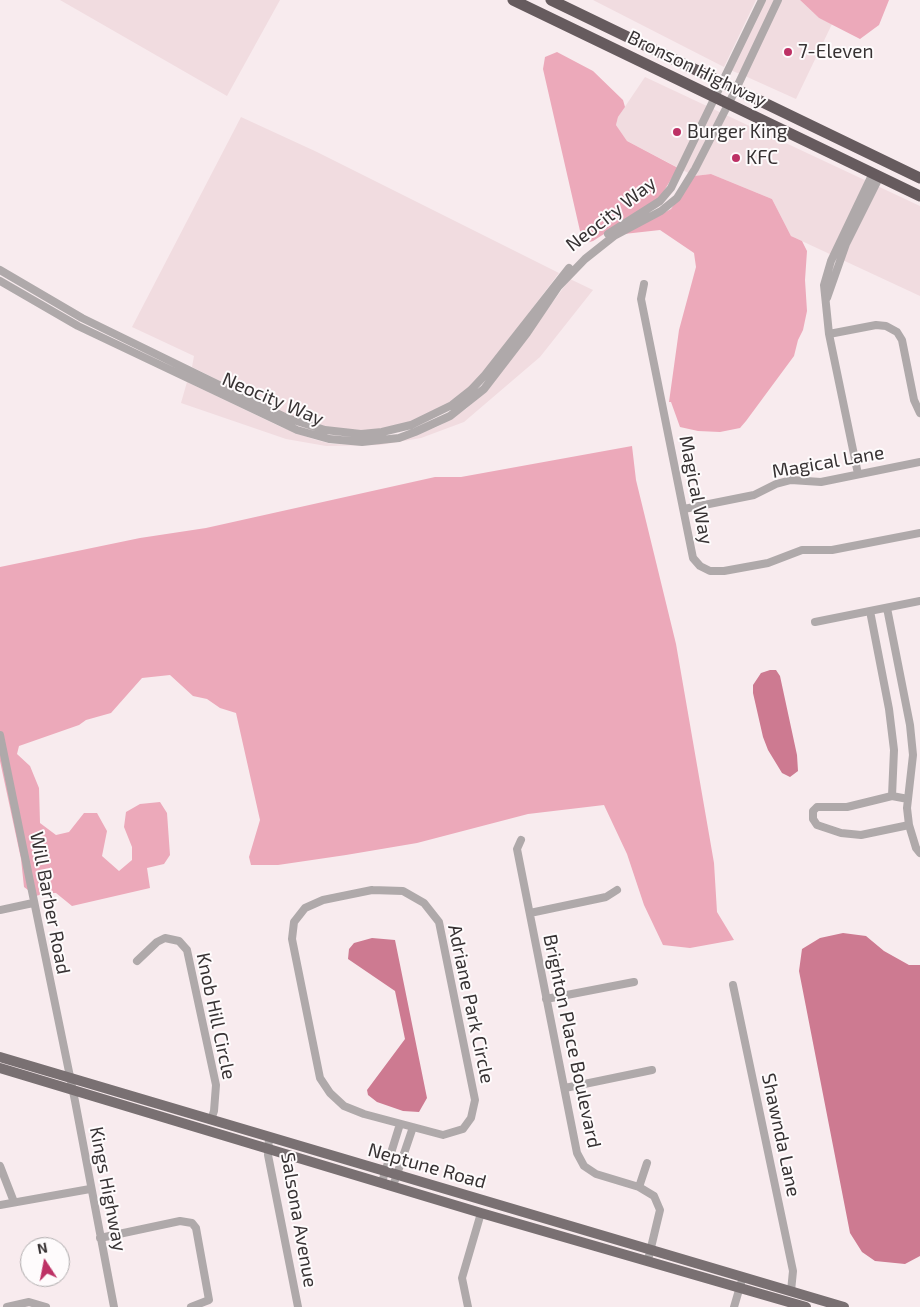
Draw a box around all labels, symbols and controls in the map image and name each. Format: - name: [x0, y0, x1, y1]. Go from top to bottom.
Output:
- street label: Bronson Highway: [624, 25, 770, 113]
- place label: 7-Eleven: [798, 41, 873, 63]
- marker: 7-Eleven: [782, 46, 794, 58]
- place label: Burger King: [687, 121, 787, 143]
- marker: Burger King: [671, 126, 683, 138]
- place label: KFC: [746, 147, 778, 169]
- marker: KFC: [730, 152, 742, 164]
- street label: Neocity Way: [561, 172, 661, 256]
- street label: Neocity Way: [219, 367, 327, 431]
- street label: Magical Way: [674, 434, 718, 546]
- street label: Magical Lane: [770, 441, 886, 483]
- street label: Will Barber Road: [25, 830, 75, 976]
- street label: Adriane Park Circle: [443, 922, 499, 1086]
- street label: Brighton Place Boulevard: [538, 932, 606, 1150]
- street label: Knob Hill Circle: [191, 950, 241, 1082]
- street label: Shawnda Lane: [757, 1071, 805, 1199]
- street label: Kings Highway: [85, 1125, 131, 1253]
- street label: Neptune Road: [365, 1138, 489, 1194]
- street label: Salsona Avenue: [276, 1151, 322, 1289]
- north arrow: [20, 1237, 70, 1287]
- text: N: [36, 1238, 49, 1257]

